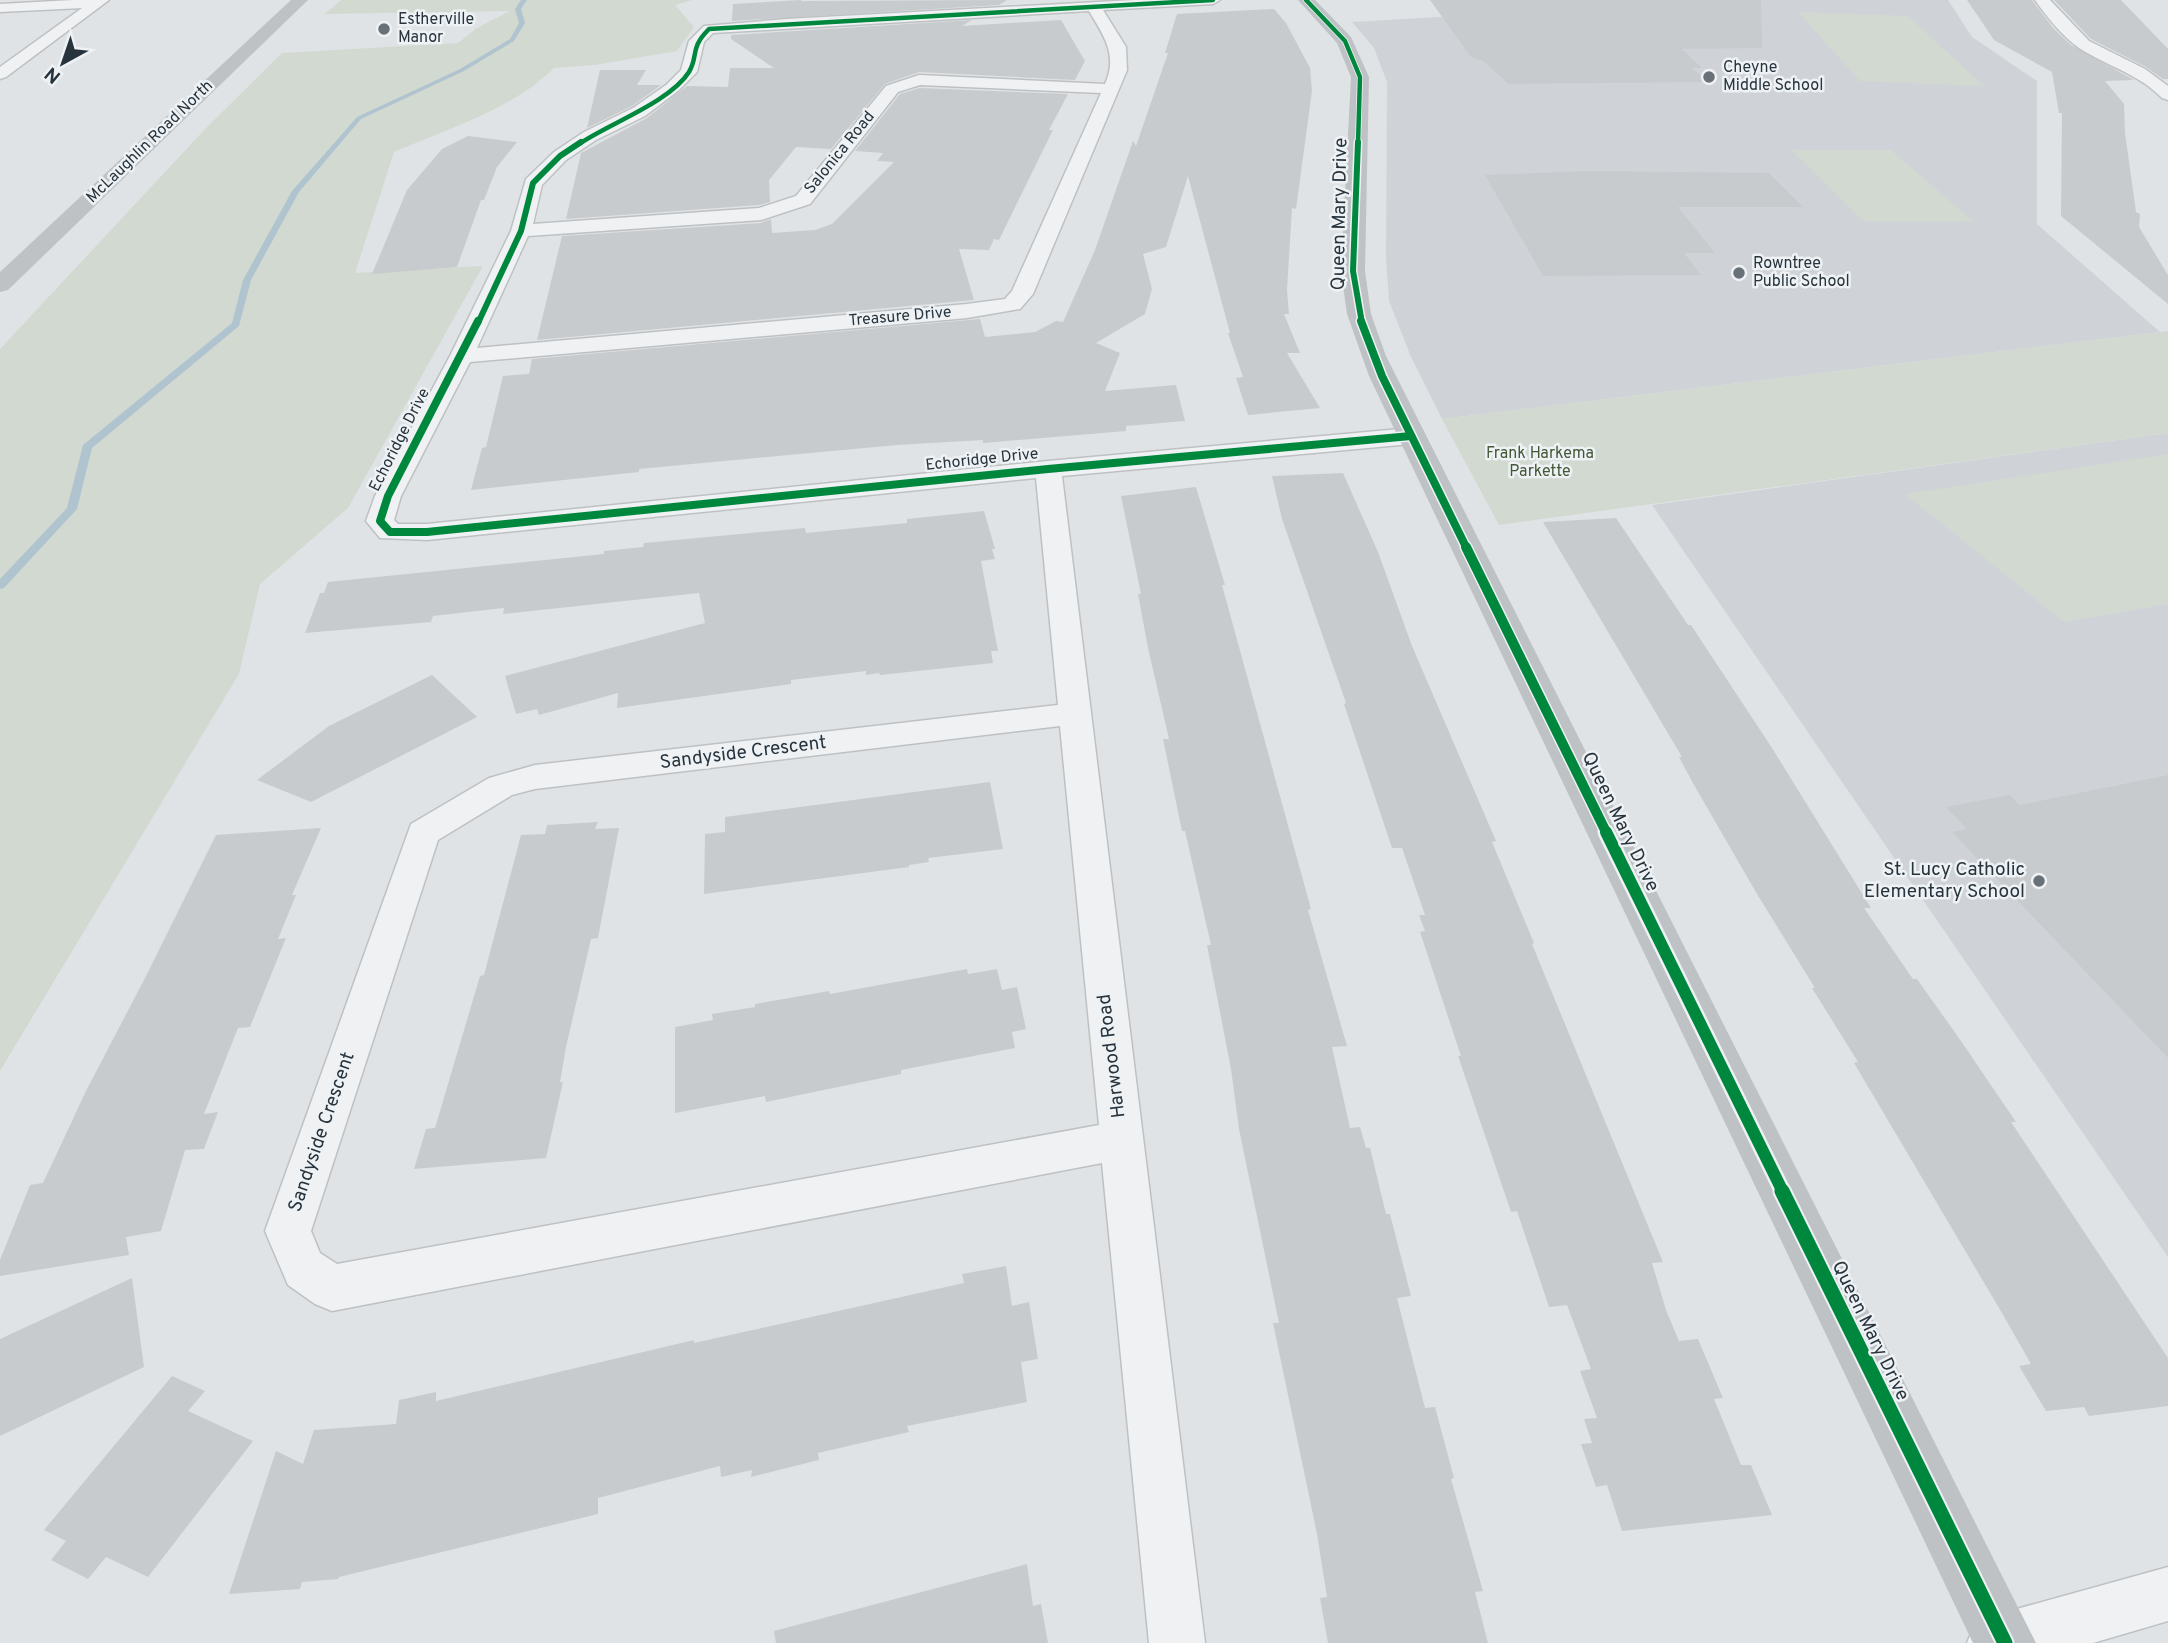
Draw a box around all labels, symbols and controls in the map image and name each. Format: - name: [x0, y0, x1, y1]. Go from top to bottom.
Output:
- place label: Estherville Manor: [398, 10, 474, 48]
- marker: Estherville Manor: [376, 21, 392, 37]
- north arrow: [28, 28, 98, 98]
- place label: Cheyne Middle School: [1723, 58, 1823, 96]
- text: N: [40, 61, 66, 88]
- marker: Cheyne Middle School: [1701, 69, 1717, 85]
- street label: McLaughlin Road North: [82, 76, 218, 208]
- street label: Salonica Road: [800, 107, 880, 199]
- street label: Queen Mary Drive: [1327, 137, 1353, 291]
- place label: Rowntree Public School: [1753, 254, 1850, 292]
- marker: Rowntree Public School: [1731, 265, 1747, 281]
- street label: Treasure Drive: [848, 303, 952, 331]
- street label: Echoridge Drive: [365, 385, 435, 495]
- street label: Echoridge Drive: [925, 444, 1039, 476]
- park label: Frank Harkema Parkette: [1486, 444, 1594, 482]
- street label: Sandyside Crescent: [658, 731, 828, 775]
- street label: Queen Mary Drive: [1576, 748, 1664, 896]
- place label: St. Lucy Catholic Elementary School: [1864, 858, 2025, 904]
- marker: St. Lucy Catholic Elementary School: [2031, 873, 2047, 889]
- street label: Harwood Road: [1092, 993, 1132, 1119]
- street label: Sandyside Crescent: [283, 1049, 361, 1215]
- street label: Queen Mary Drive: [1826, 1257, 1914, 1405]

